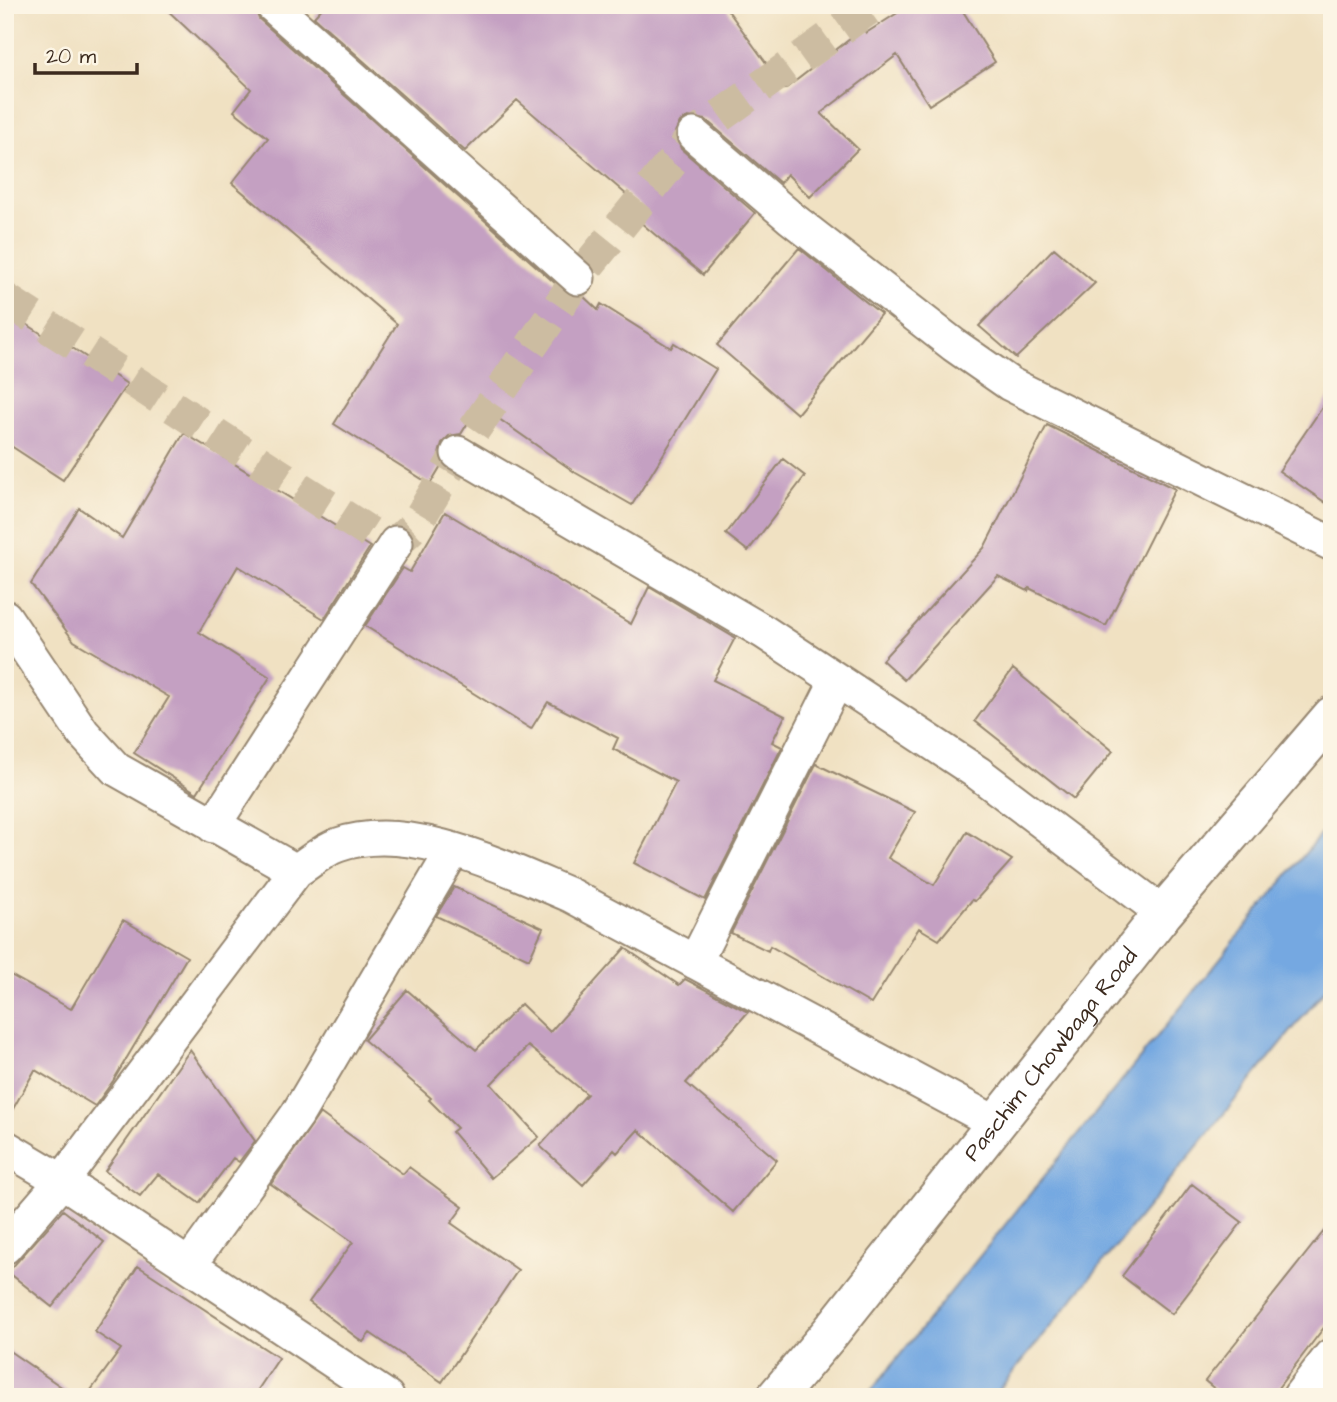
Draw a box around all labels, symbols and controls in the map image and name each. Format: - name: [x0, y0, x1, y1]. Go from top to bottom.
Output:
- scale bar: [35, 32, 136, 76]
- text: 20 m: [46, 42, 97, 71]
- street label: Paschim Chowbaga Road: [956, 941, 1145, 1168]

